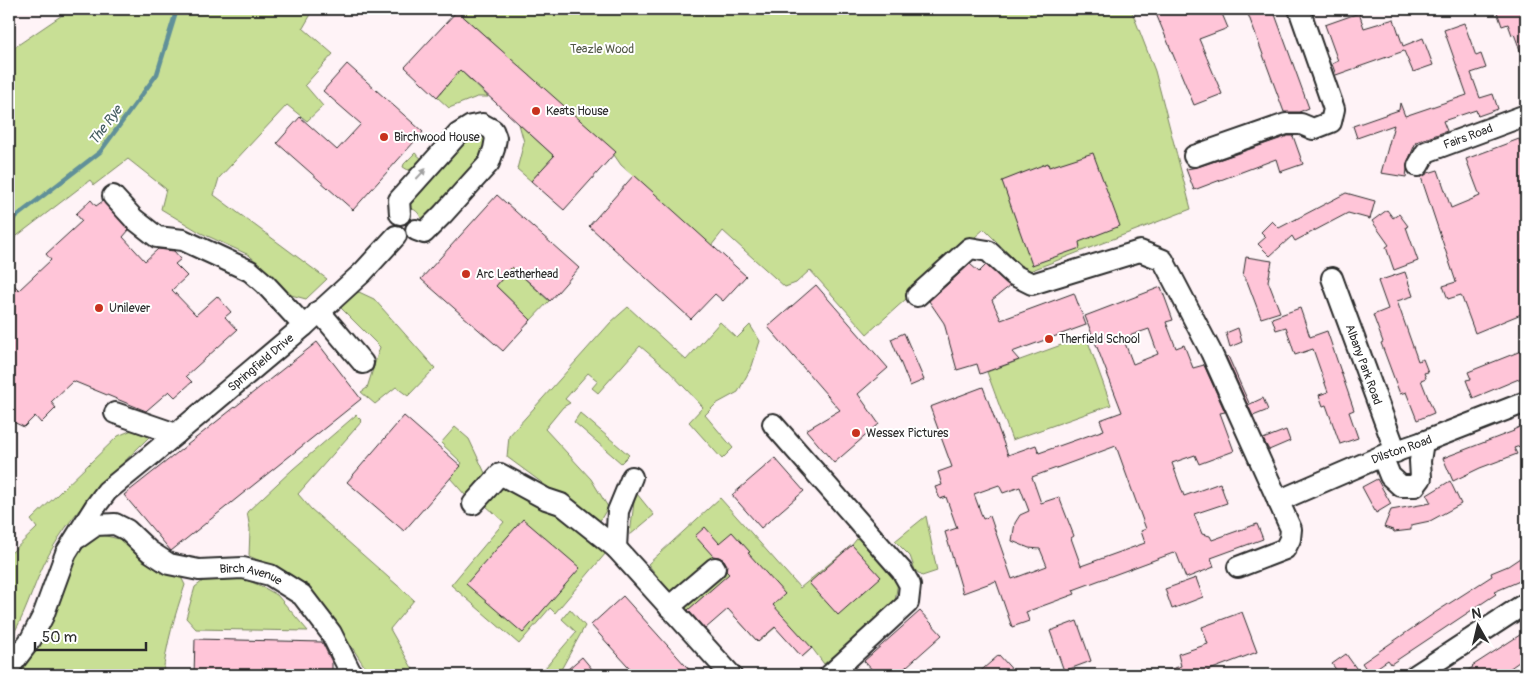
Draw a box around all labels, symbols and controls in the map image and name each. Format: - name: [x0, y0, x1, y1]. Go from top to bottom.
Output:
- park label: Teazle Wood: [570, 42, 634, 57]
- water label: The Rye: [85, 100, 127, 148]
- place label: Keats House: [546, 104, 609, 119]
- marker: Keats House: [530, 105, 542, 117]
- street label: Fairs Road: [1442, 121, 1495, 153]
- place label: Birchwood House: [394, 130, 480, 145]
- marker: Birchwood House: [378, 131, 390, 143]
- one-way arrow: [415, 168, 427, 180]
- place label: Arc Leatherhead: [476, 267, 558, 282]
- marker: Arc Leatherhead: [460, 268, 472, 280]
- place label: Unilever: [109, 301, 151, 316]
- marker: Unilever: [93, 302, 105, 314]
- street label: Albany Park Road: [1342, 322, 1385, 407]
- street label: Springfield Drive: [225, 331, 297, 395]
- place label: Therfield School: [1059, 332, 1140, 347]
- marker: Therfield School: [1043, 333, 1055, 345]
- place label: Wessex Pictures: [866, 426, 949, 441]
- marker: Wessex Pictures: [850, 427, 862, 439]
- street label: Dilston Road: [1369, 432, 1434, 468]
- street label: Birch Avenue: [219, 561, 285, 589]
- north arrow: [1452, 602, 1502, 652]
- text: N: [1470, 605, 1482, 623]
- scale bar: [35, 619, 146, 651]
- text: 50 m: [42, 628, 77, 647]

